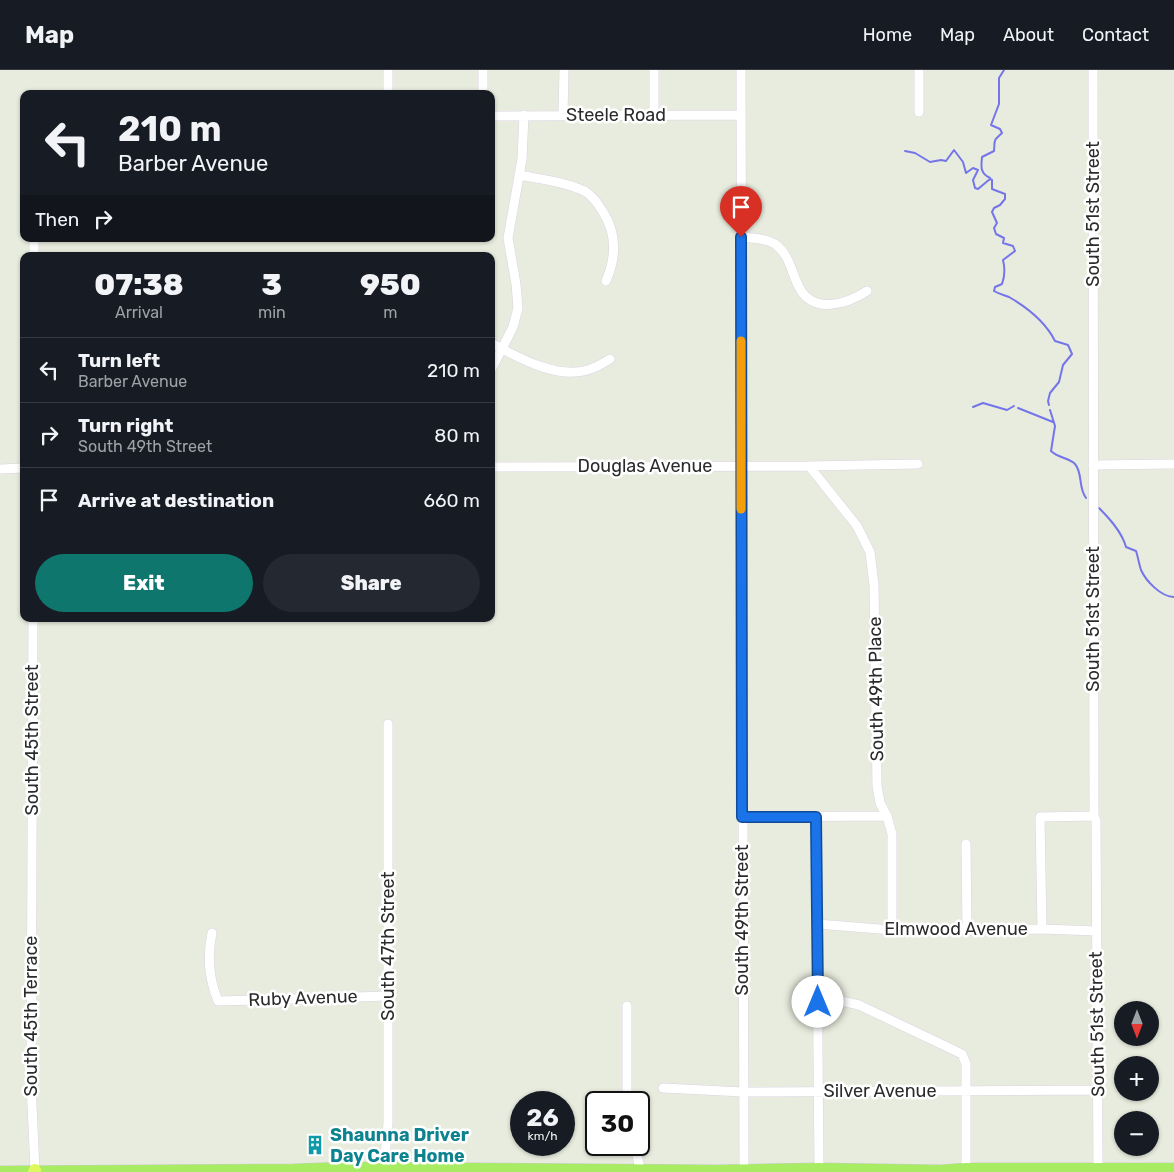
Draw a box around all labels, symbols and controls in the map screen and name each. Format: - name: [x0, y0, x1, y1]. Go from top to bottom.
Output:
- text: Map: [25, 21, 74, 49]
- text: Home: [863, 24, 912, 46]
- text: Map: [940, 24, 975, 46]
- text: About: [1003, 24, 1054, 46]
- text: Contact: [1082, 24, 1149, 46]
- street label: Steele Road: [566, 104, 666, 126]
- text: 210 m: [118, 108, 221, 150]
- icon: left: [35, 110, 100, 175]
- street label: South 51st Street: [1082, 141, 1104, 287]
- text: Barber Avenue: [118, 150, 268, 177]
- pin: [720, 186, 762, 237]
- icon: arrive: [727, 193, 755, 221]
- icon: right: [89, 205, 117, 233]
- text: Then: [35, 208, 79, 231]
- text: 07:38: [94, 267, 184, 303]
- text: 3: [262, 267, 282, 303]
- text: 950: [360, 267, 421, 303]
- text: Arrival: [115, 303, 163, 322]
- text: min: [258, 303, 286, 322]
- text: m: [383, 303, 397, 322]
- text: Turn left: [78, 349, 160, 372]
- icon: left: [35, 356, 63, 384]
- text: 210 m: [427, 359, 480, 382]
- text: Barber Avenue: [78, 372, 187, 391]
- text: Turn right: [78, 414, 173, 437]
- icon: right: [35, 421, 63, 449]
- text: 80 m: [434, 424, 480, 447]
- text: South 49th Street: [78, 437, 212, 456]
- street label: Douglas Avenue: [578, 455, 712, 477]
- icon: arrive: [35, 486, 63, 514]
- text: Arrive at destination: [78, 489, 274, 512]
- text: 660 m: [423, 489, 480, 512]
- street label: South 51st Street: [1082, 546, 1104, 692]
- button: Exit: [35, 554, 253, 612]
- button: Share: [263, 554, 480, 612]
- street label: South 49th Place: [864, 616, 888, 762]
- street label: South 45th Street: [21, 664, 43, 816]
- street label: South 49th Street: [731, 845, 753, 995]
- street label: South 47th Street: [377, 871, 399, 1021]
- street label: Elmwood Avenue: [884, 918, 1028, 940]
- street label: South 45th Terrace: [20, 936, 42, 1096]
- street label: South 51st Street: [1085, 951, 1109, 1097]
- position arrow: [791, 975, 843, 1027]
- street label: Ruby Avenue: [248, 985, 358, 1011]
- north arrow: [1114, 1001, 1159, 1046]
- map controls: [1114, 1001, 1159, 1156]
- button: +: [1114, 1056, 1159, 1101]
- street label: Silver Avenue: [823, 1080, 937, 1102]
- speed limit sign: 30: [585, 1091, 650, 1156]
- text: 26: [526, 1103, 559, 1132]
- button: −: [1114, 1111, 1159, 1156]
- place label: Shaunna Driver Day Care Home: [330, 1124, 469, 1167]
- text: km/h: [528, 1129, 557, 1143]
- building icon: Shaunna Driver Day Care Home: [304, 1134, 326, 1156]

